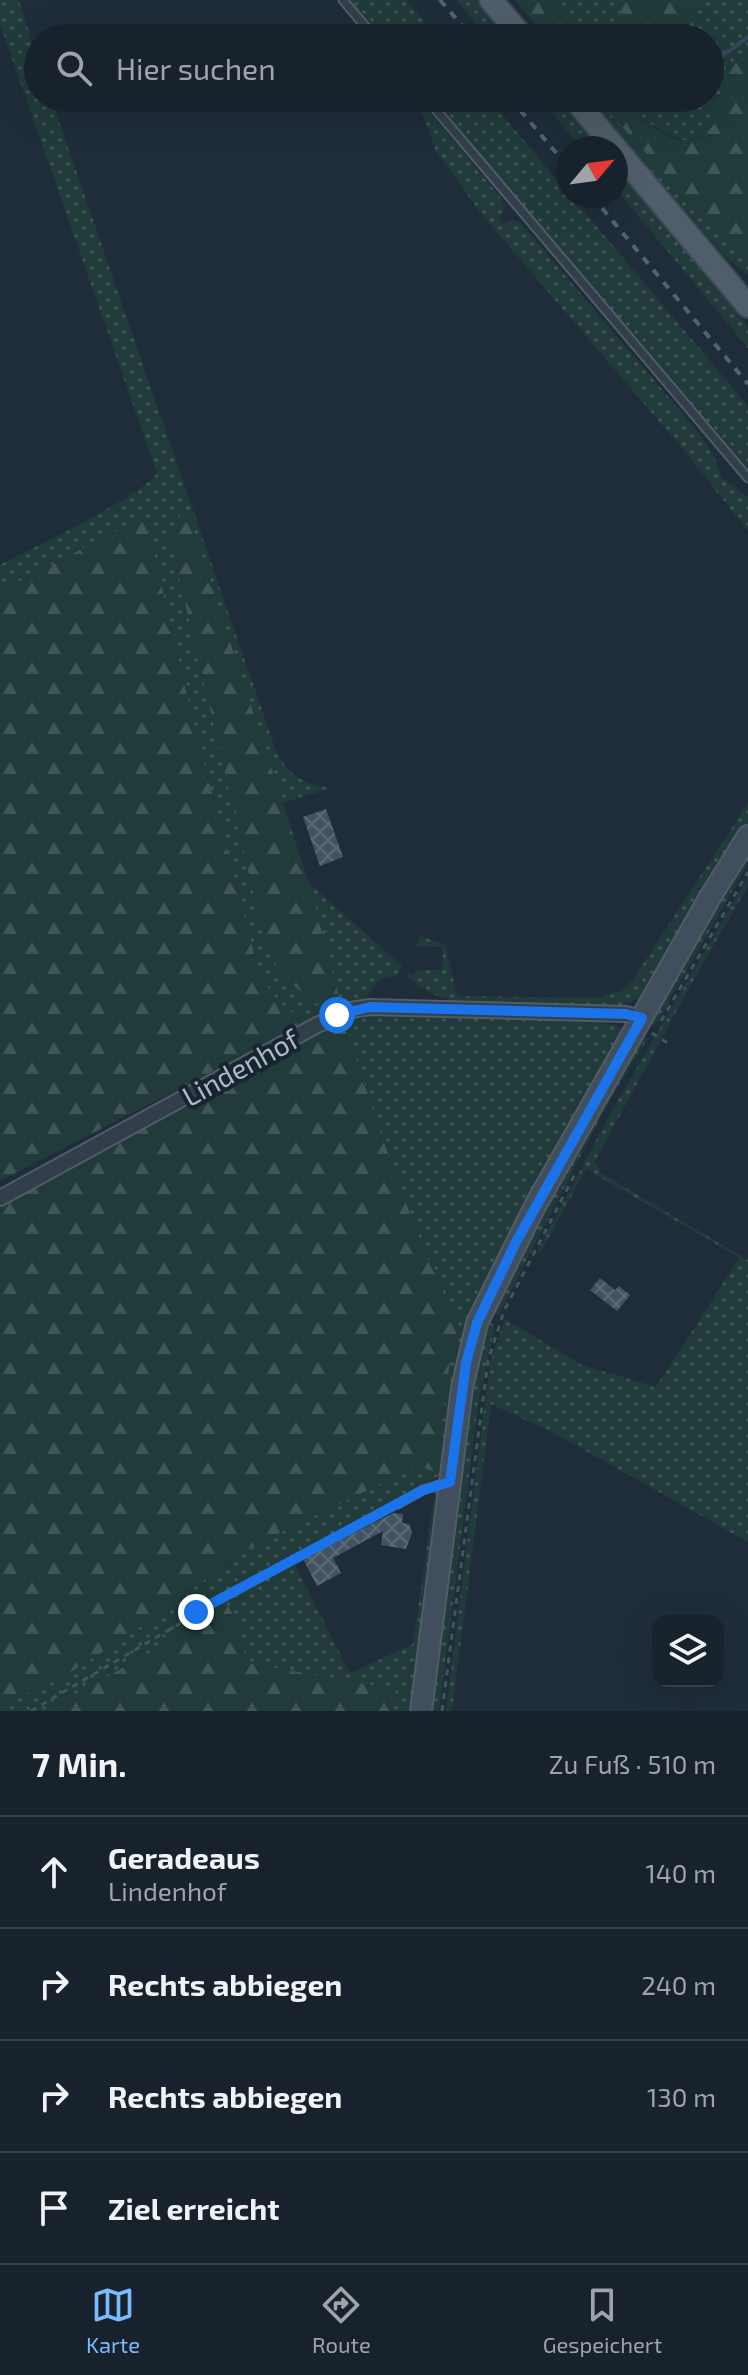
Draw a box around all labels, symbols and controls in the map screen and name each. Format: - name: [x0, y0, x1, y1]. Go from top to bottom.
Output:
- search box: [24, 24, 724, 112]
- icon: search: [52, 46, 96, 90]
- text: Hier suchen: [116, 50, 276, 86]
- north arrow: [556, 136, 628, 208]
- route start: [319, 997, 355, 1033]
- street label: Lindenhof: [176, 1021, 305, 1113]
- route end: [178, 1594, 214, 1630]
- map controls: [652, 1615, 724, 1687]
- button: layers: [652, 1615, 724, 1687]
- text: 7 Min.: [32, 1743, 127, 1784]
- text: Zu Fuß · 510 m: [549, 1748, 716, 1779]
- text: Geradeaus: [108, 1839, 260, 1875]
- icon: ahead: [32, 1850, 76, 1894]
- text: 140 m: [645, 1857, 716, 1888]
- text: Lindenhof: [108, 1875, 227, 1906]
- icon: right: [32, 1962, 76, 2006]
- text: Rechts abbiegen: [108, 1966, 342, 2002]
- text: 240 m: [641, 1969, 716, 2000]
- icon: right: [32, 2074, 76, 2118]
- text: Rechts abbiegen: [108, 2078, 342, 2114]
- text: 130 m: [647, 2081, 716, 2112]
- icon: arrive: [32, 2186, 76, 2230]
- text: Ziel erreicht: [108, 2190, 280, 2226]
- tab: Karte: [86, 2283, 140, 2357]
- tab: Route: [312, 2283, 371, 2357]
- tab: Gespeichert: [543, 2283, 662, 2357]

